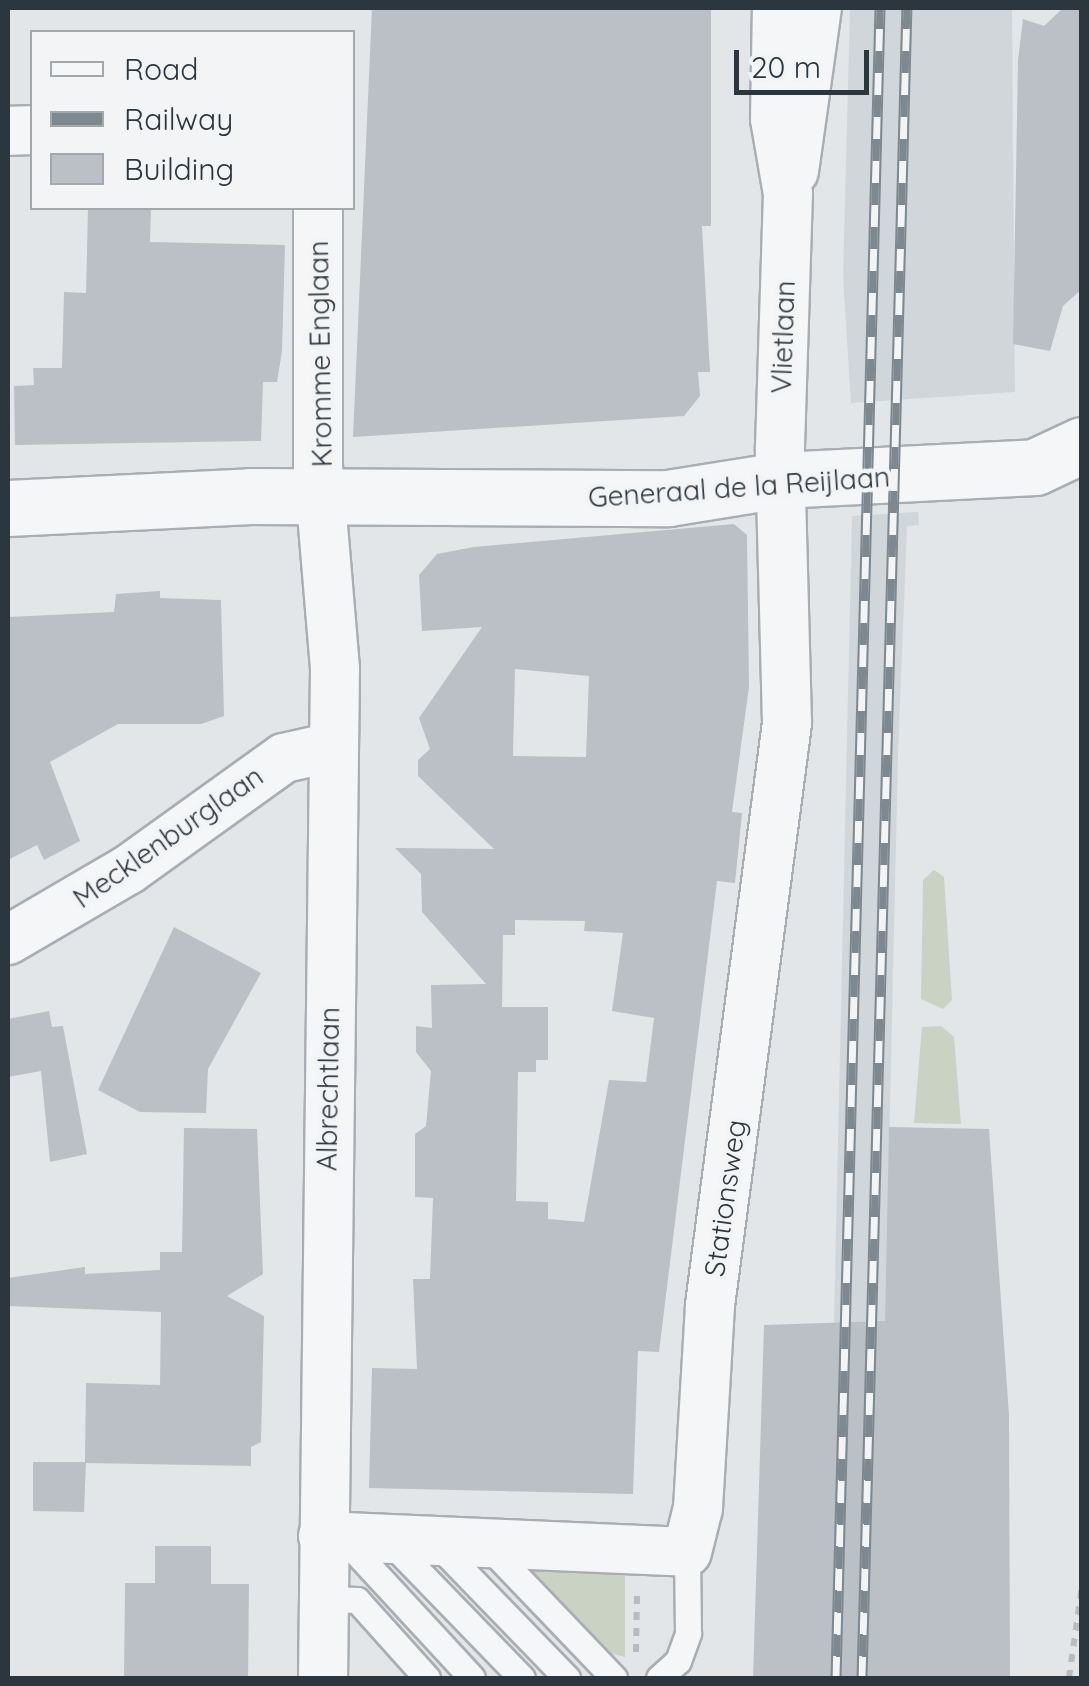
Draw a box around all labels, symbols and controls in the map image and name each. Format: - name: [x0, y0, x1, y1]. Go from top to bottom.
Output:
- legend: [30, 30, 355, 210]
- scale bar: [739, 30, 874, 92]
- text: 20 m: [751, 48, 821, 86]
- text: Road: [124, 50, 198, 88]
- text: Railway: [124, 100, 233, 138]
- text: Building: [124, 150, 234, 188]
- street label: Kromme Englaan: [301, 240, 339, 468]
- street label: Vlietlaan: [764, 280, 802, 394]
- street label: Generaal de la Reijlaan: [587, 460, 891, 514]
- street label: Mecklenburglaan: [67, 759, 269, 915]
- street label: Albrechtlaan: [310, 1007, 346, 1171]
- street label: Stationsweg: [697, 1117, 753, 1279]

